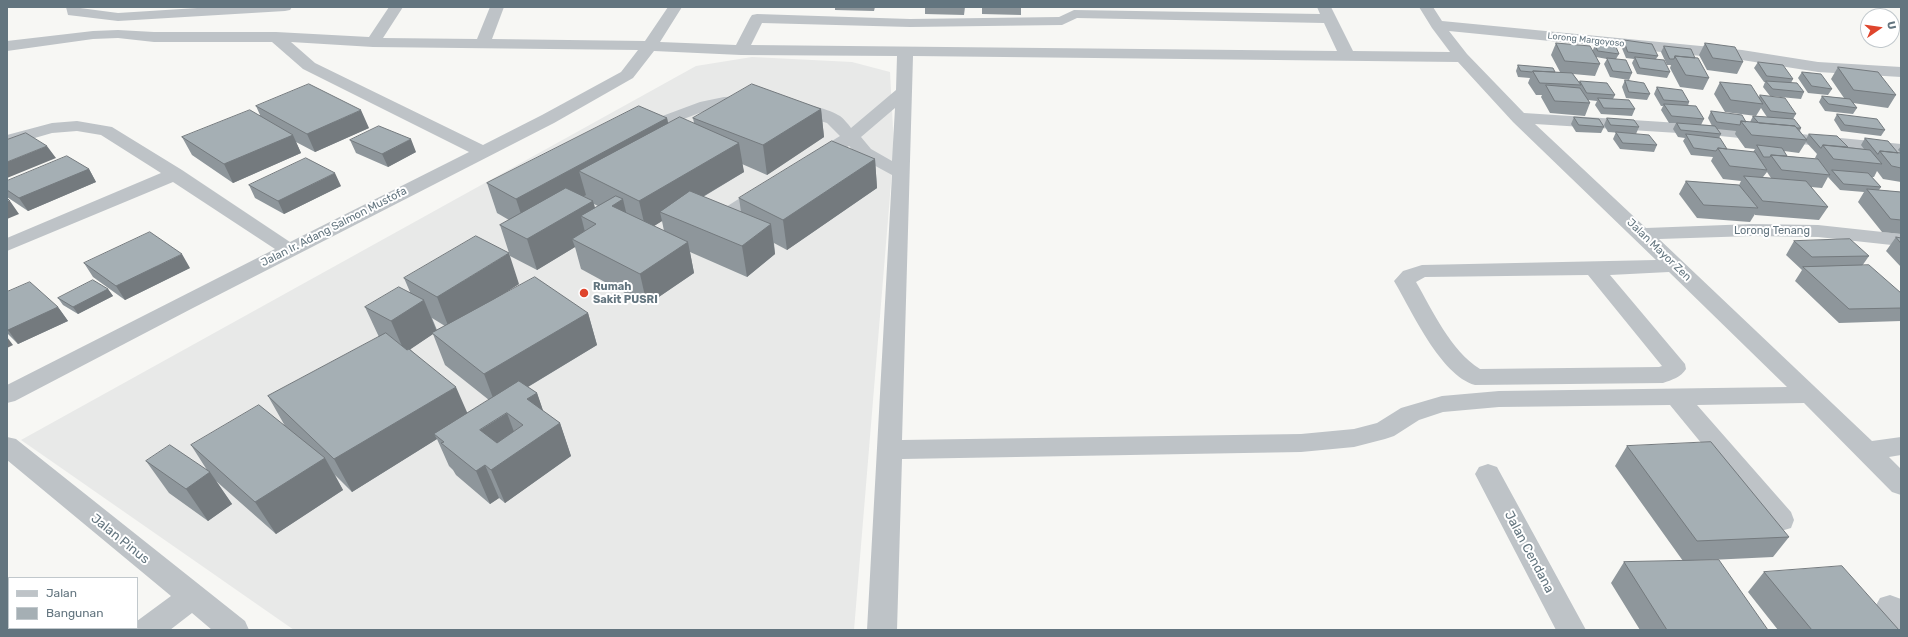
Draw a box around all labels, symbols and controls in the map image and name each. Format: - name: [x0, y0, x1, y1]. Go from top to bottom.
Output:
- north arrow: [1860, 8, 1900, 48]
- text: U: [1884, 20, 1898, 31]
- street label: Lorong Margoyoso: [1547, 31, 1625, 49]
- street label: Jalan Ir. Adang Salmon Mustofa: [259, 184, 409, 270]
- street label: Jalan Mayor Zen: [1624, 216, 1694, 284]
- street label: Lorong Tenang: [1734, 224, 1810, 238]
- place label: Rumah Sakit PUSRI: [593, 280, 658, 306]
- marker: Rumah Sakit PUSRI: [578, 287, 590, 299]
- street label: Jalan Cendana: [1501, 508, 1557, 596]
- street label: Jalan Pinus: [88, 511, 152, 567]
- legend: [8, 577, 138, 629]
- text: Jalan: [46, 586, 77, 600]
- text: Bangunan: [46, 606, 103, 620]

